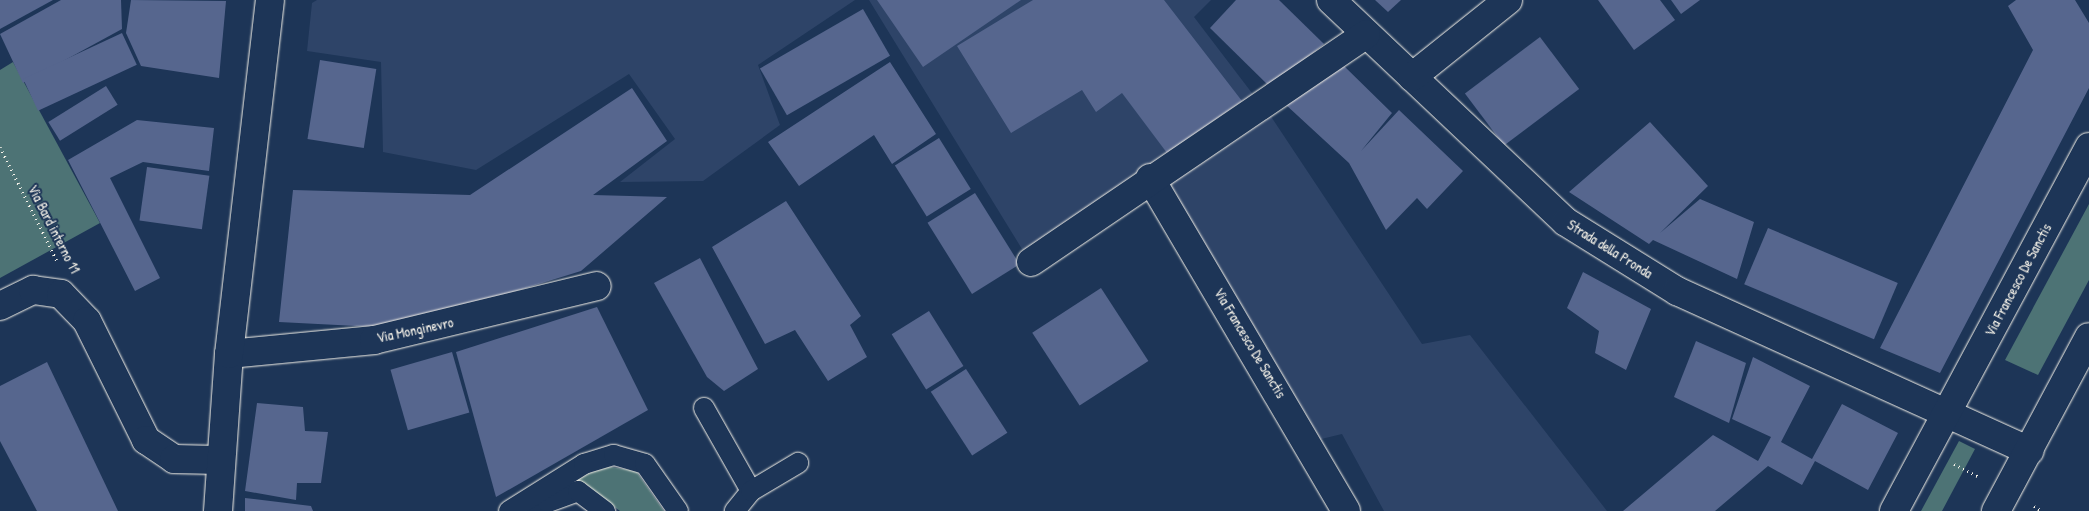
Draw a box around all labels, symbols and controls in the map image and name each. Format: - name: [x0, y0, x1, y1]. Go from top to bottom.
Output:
- street label: Via Bard interno 11: [25, 182, 83, 276]
- street label: Strada della Pronda: [1564, 216, 1656, 282]
- street label: Via Francesco De Sanctis: [1981, 221, 2055, 339]
- street label: Via Francesco De Sanctis: [1211, 285, 1289, 401]
- street label: Via Monginevro: [375, 314, 455, 346]

